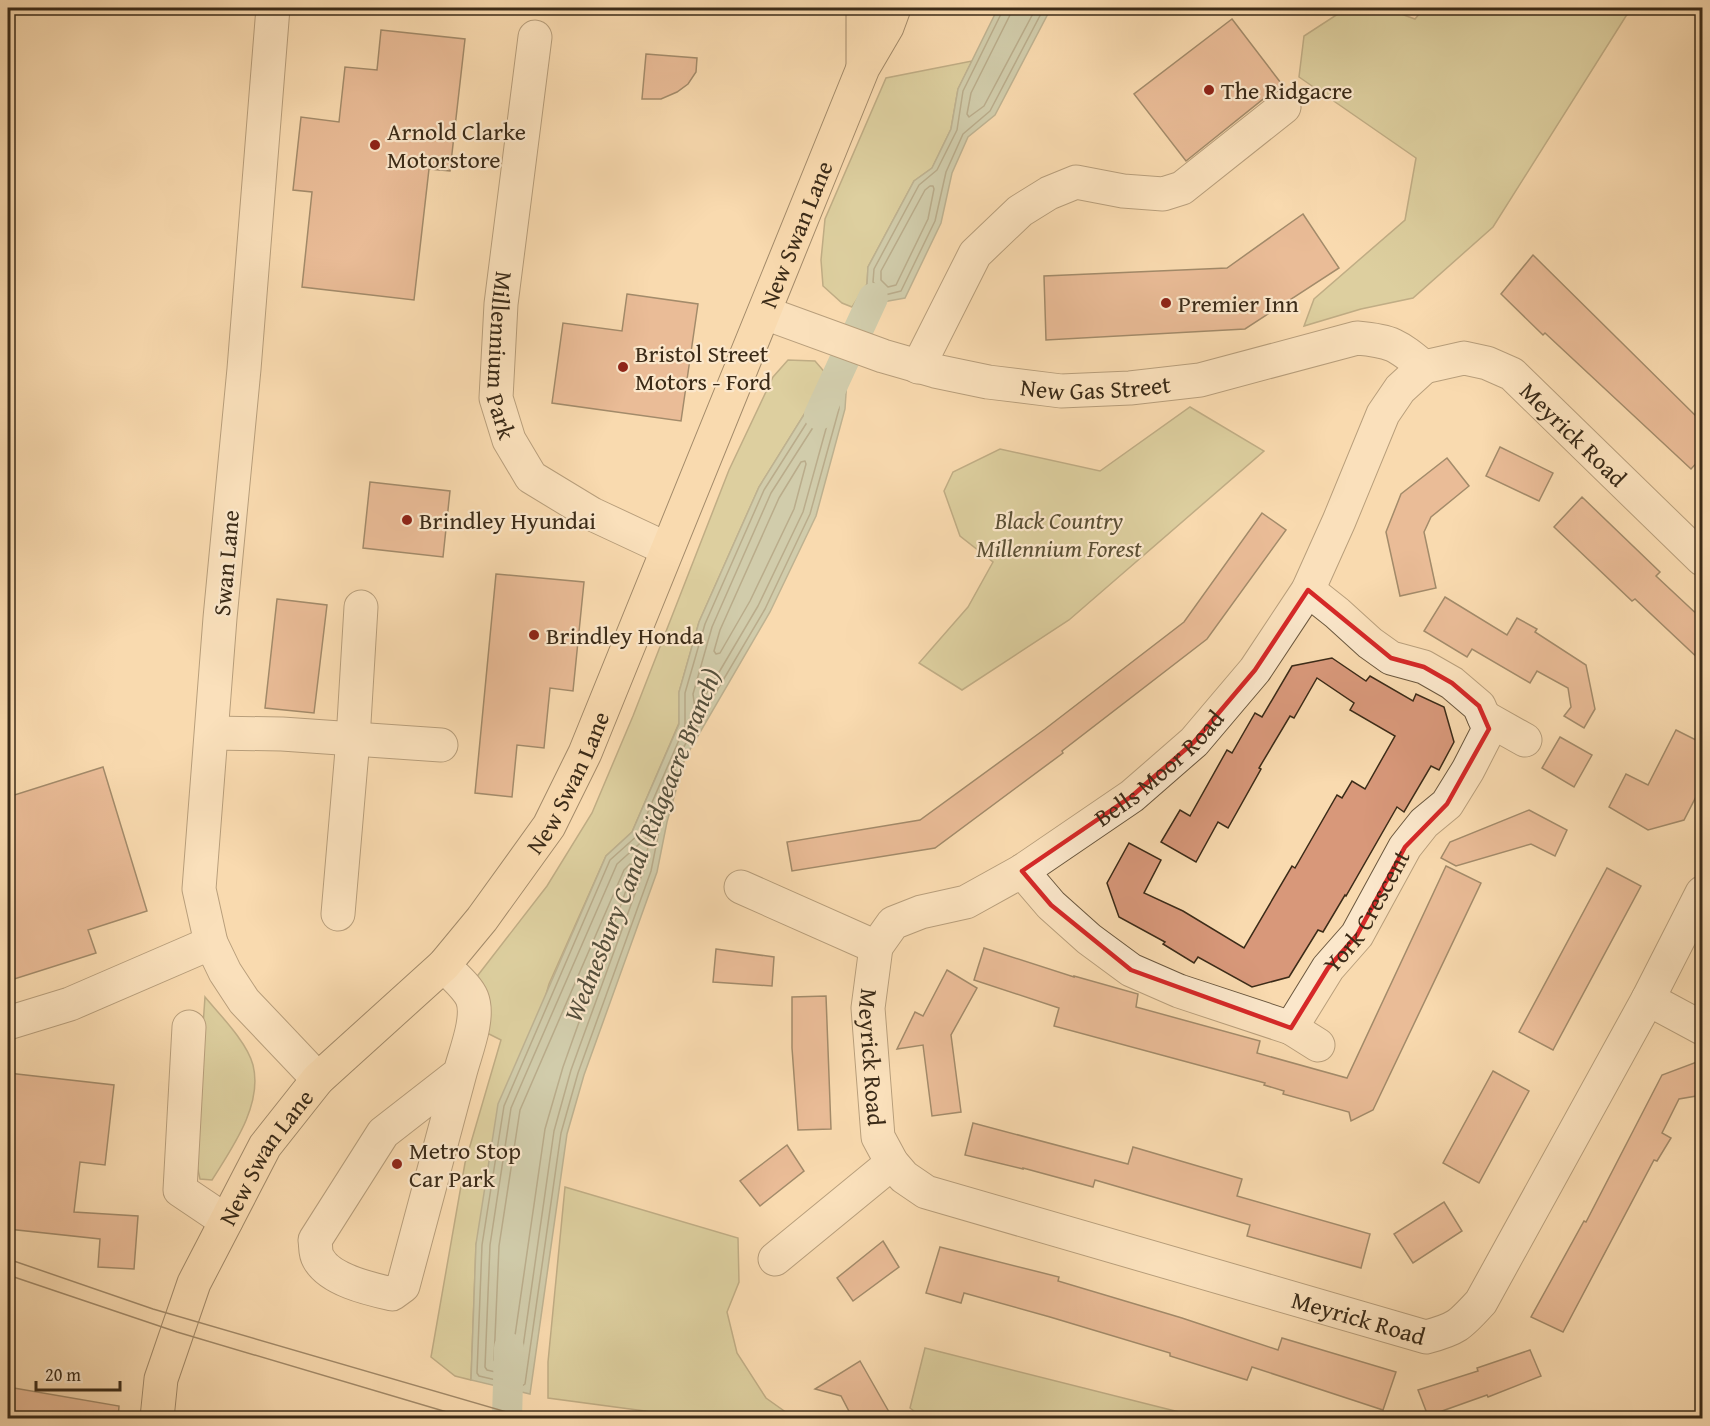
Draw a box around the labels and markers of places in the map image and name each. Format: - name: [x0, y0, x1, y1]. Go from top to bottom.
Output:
- place label: The Ridgacre: [1221, 73, 1353, 108]
- marker: The Ridgacre: [1202, 83, 1216, 97]
- place label: Arnold Clarke Motorstore: [387, 114, 526, 177]
- marker: Arnold Clarke Motorstore: [368, 138, 382, 152]
- place label: Premier Inn: [1178, 286, 1299, 321]
- marker: Premier Inn: [1159, 296, 1173, 310]
- place label: Bristol Street Motors - Ford: [635, 336, 772, 399]
- marker: Bristol Street Motors - Ford: [616, 360, 630, 374]
- place label: Brindley Hyundai: [419, 503, 596, 538]
- marker: Brindley Hyundai: [400, 513, 414, 527]
- place label: Brindley Honda: [546, 618, 704, 653]
- marker: Brindley Honda: [527, 628, 541, 642]
- place label: Metro Stop Car Park: [409, 1133, 521, 1196]
- marker: Metro Stop Car Park: [390, 1157, 404, 1171]

